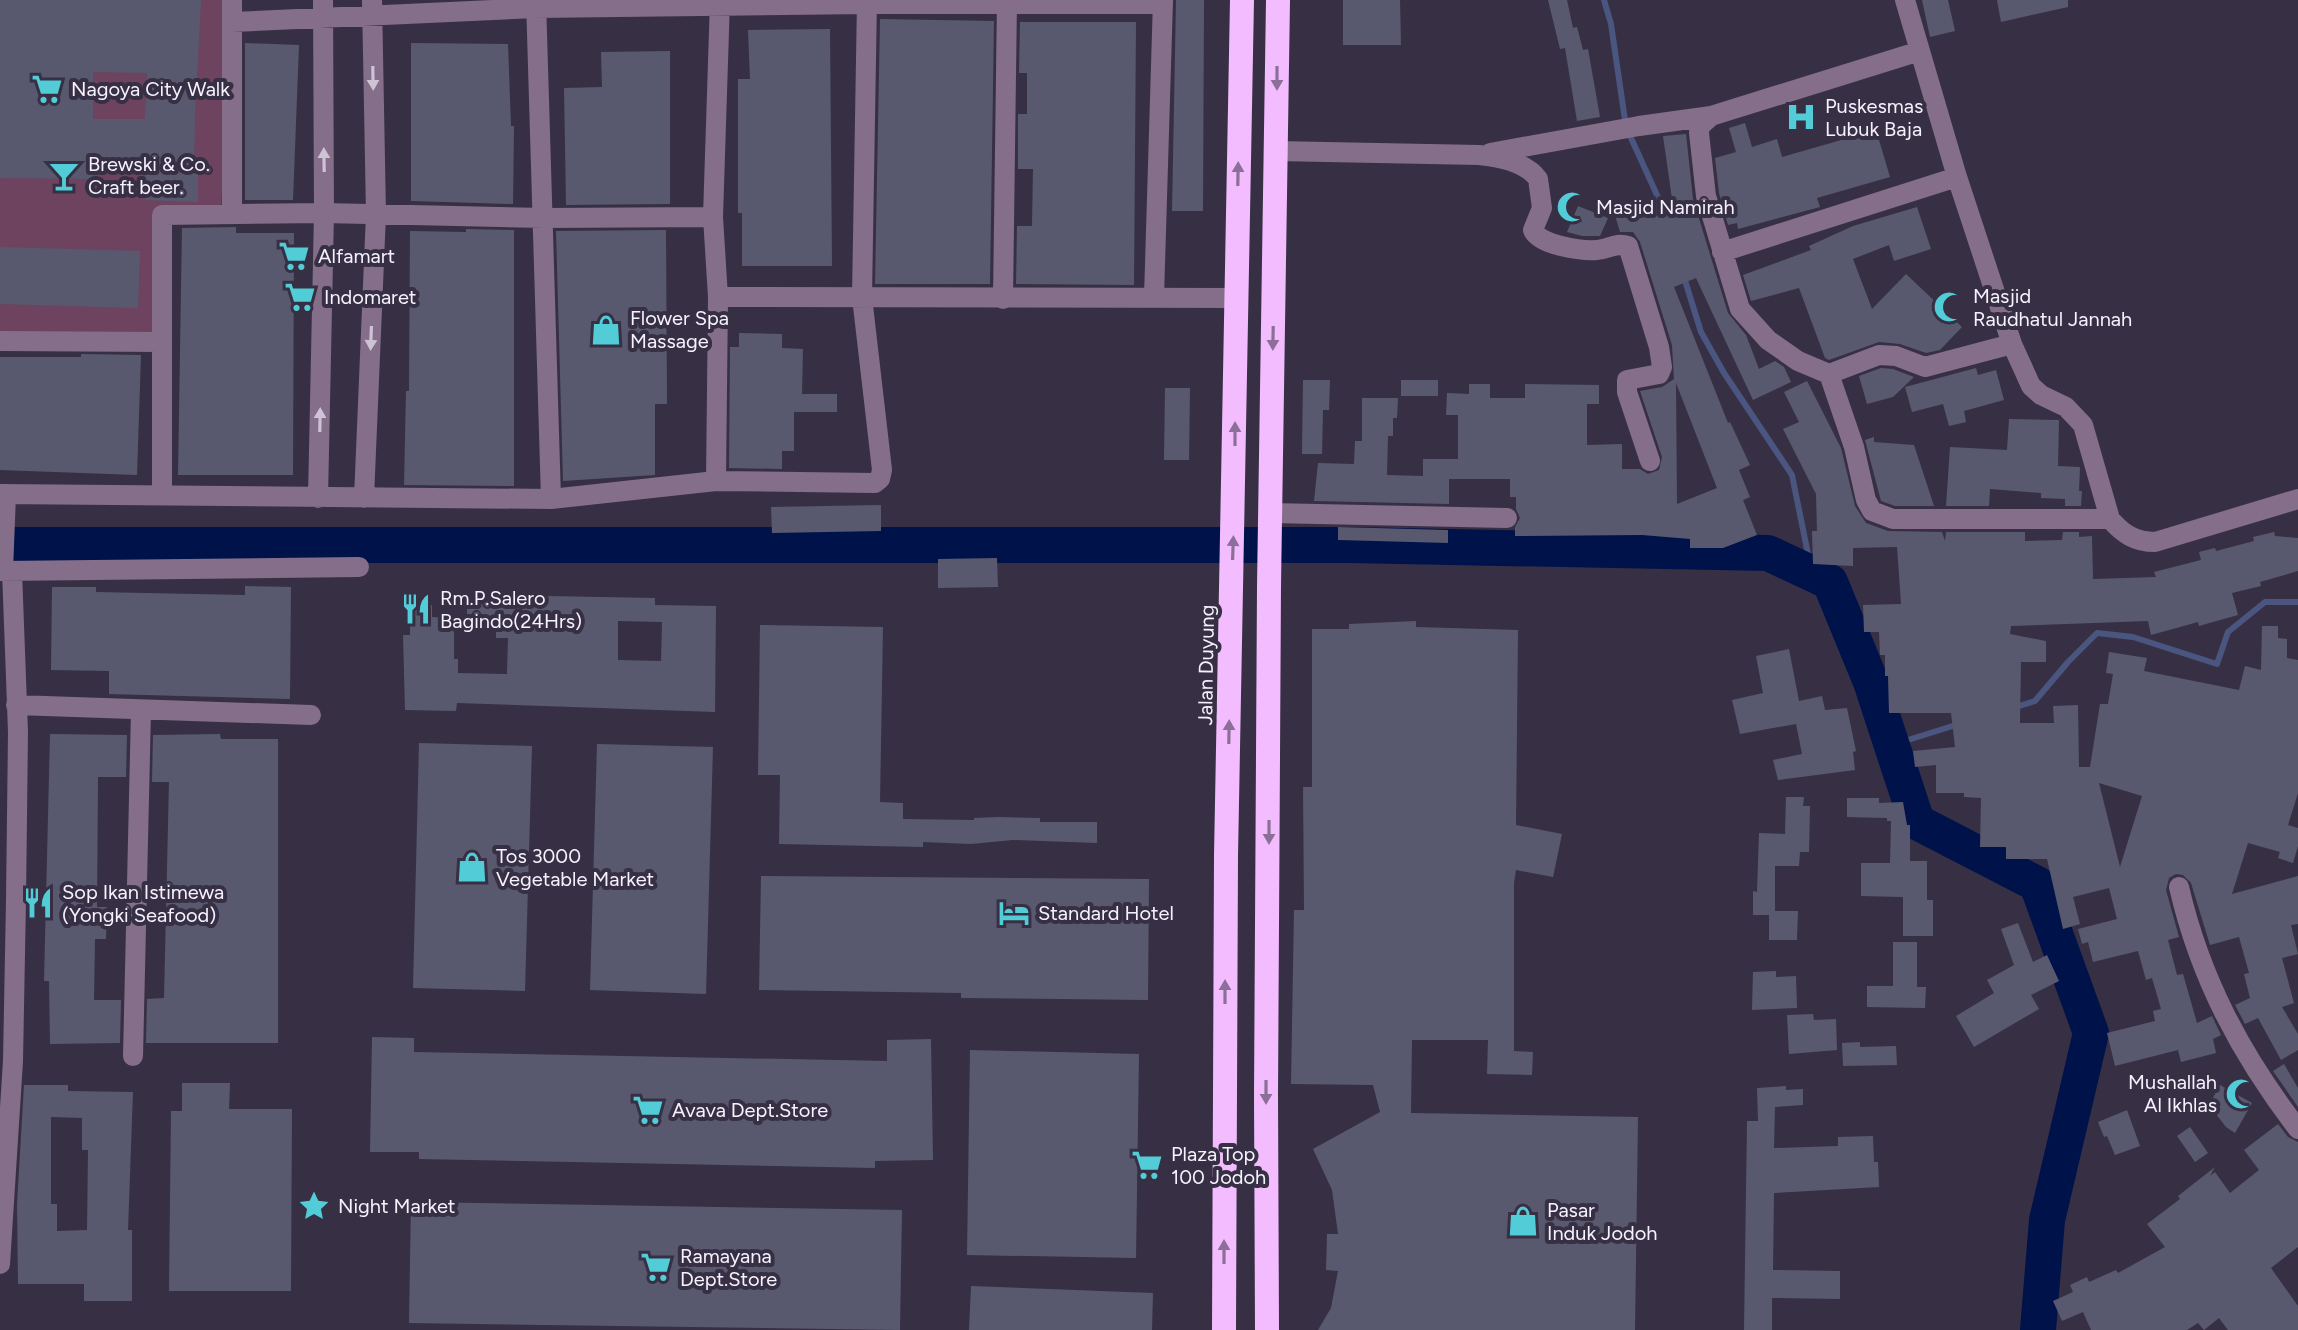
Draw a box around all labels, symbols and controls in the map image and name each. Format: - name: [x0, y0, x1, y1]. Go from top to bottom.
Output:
- one-way arrow: [366, 66, 379, 91]
- one-way arrow: [1271, 66, 1283, 91]
- supermarket icon: Nagoya City Walk: [30, 72, 64, 106]
- place label: Nagoya City Walk: [71, 77, 230, 101]
- place label: Puskesmas Lubuk Baja: [1825, 94, 1923, 141]
- hospital icon: Puskesmas Lubuk Baja: [1784, 100, 1818, 134]
- one-way arrow: [318, 147, 330, 172]
- place label: Brewski & Co. Craft beer.: [88, 152, 210, 199]
- bar icon: Brewski & Co. Craft beer.: [47, 159, 81, 193]
- one-way arrow: [1232, 161, 1245, 186]
- mosque icon: Masjid Namirah: [1555, 190, 1589, 224]
- place label: Masjid Namirah: [1596, 195, 1735, 219]
- supermarket icon: Alfamart: [277, 239, 311, 273]
- place label: Alfamart: [318, 244, 395, 268]
- supermarket icon: Indomaret: [283, 280, 317, 314]
- place label: Masjid Raudhatul Jannah: [1973, 284, 2132, 331]
- place label: Indomaret: [324, 285, 416, 309]
- mosque icon: Masjid Raudhatul Jannah: [1932, 290, 1966, 324]
- place label: Flower Spa Massage: [630, 306, 729, 353]
- shop icon: Flower Spa Massage: [589, 313, 623, 347]
- one-way arrow: [364, 326, 377, 351]
- one-way arrow: [1267, 326, 1279, 351]
- one-way arrow: [313, 407, 326, 432]
- one-way arrow: [1229, 421, 1241, 446]
- one-way arrow: [1227, 535, 1239, 560]
- place label: Rm.P.Salero Bagindo(24Hrs): [440, 586, 582, 633]
- restaurant icon: Rm.P.Salero Bagindo(24Hrs): [399, 592, 433, 626]
- street label: Jalan Duyung: [1193, 604, 1219, 726]
- one-way arrow: [1223, 719, 1235, 744]
- one-way arrow: [1263, 820, 1275, 845]
- place label: Tos 3000 Vegetable Market: [496, 844, 654, 891]
- shop icon: Tos 3000 Vegetable Market: [455, 850, 489, 884]
- place label: Sop Ikan Istimewa (Yongki Seafood): [62, 880, 224, 927]
- restaurant icon: Sop Ikan Istimewa (Yongki Seafood): [21, 886, 55, 920]
- hotel icon: Standard Hotel: [997, 896, 1031, 930]
- place label: Standard Hotel: [1038, 901, 1174, 925]
- one-way arrow: [1219, 979, 1231, 1004]
- place label: Mushallah Al Ikhlas: [2128, 1070, 2217, 1117]
- mosque icon: Mushallah Al Ikhlas: [2224, 1077, 2258, 1111]
- one-way arrow: [1260, 1080, 1272, 1105]
- supermarket icon: Avava Dept.Store: [631, 1093, 665, 1127]
- place label: Avava Dept.Store: [672, 1098, 828, 1122]
- place label: Plaza Top 100 Jodoh: [1171, 1142, 1266, 1189]
- supermarket icon: Plaza Top 100 Jodoh: [1130, 1148, 1164, 1182]
- place icon: Night Market: [297, 1189, 331, 1223]
- place label: Night Market: [338, 1194, 455, 1218]
- place label: Pasar Induk Jodoh: [1547, 1198, 1657, 1245]
- shop icon: Pasar Induk Jodoh: [1506, 1204, 1540, 1238]
- one-way arrow: [1218, 1239, 1230, 1264]
- place label: Ramayana Dept.Store: [680, 1244, 777, 1291]
- supermarket icon: Ramayana Dept.Store: [639, 1250, 673, 1284]

